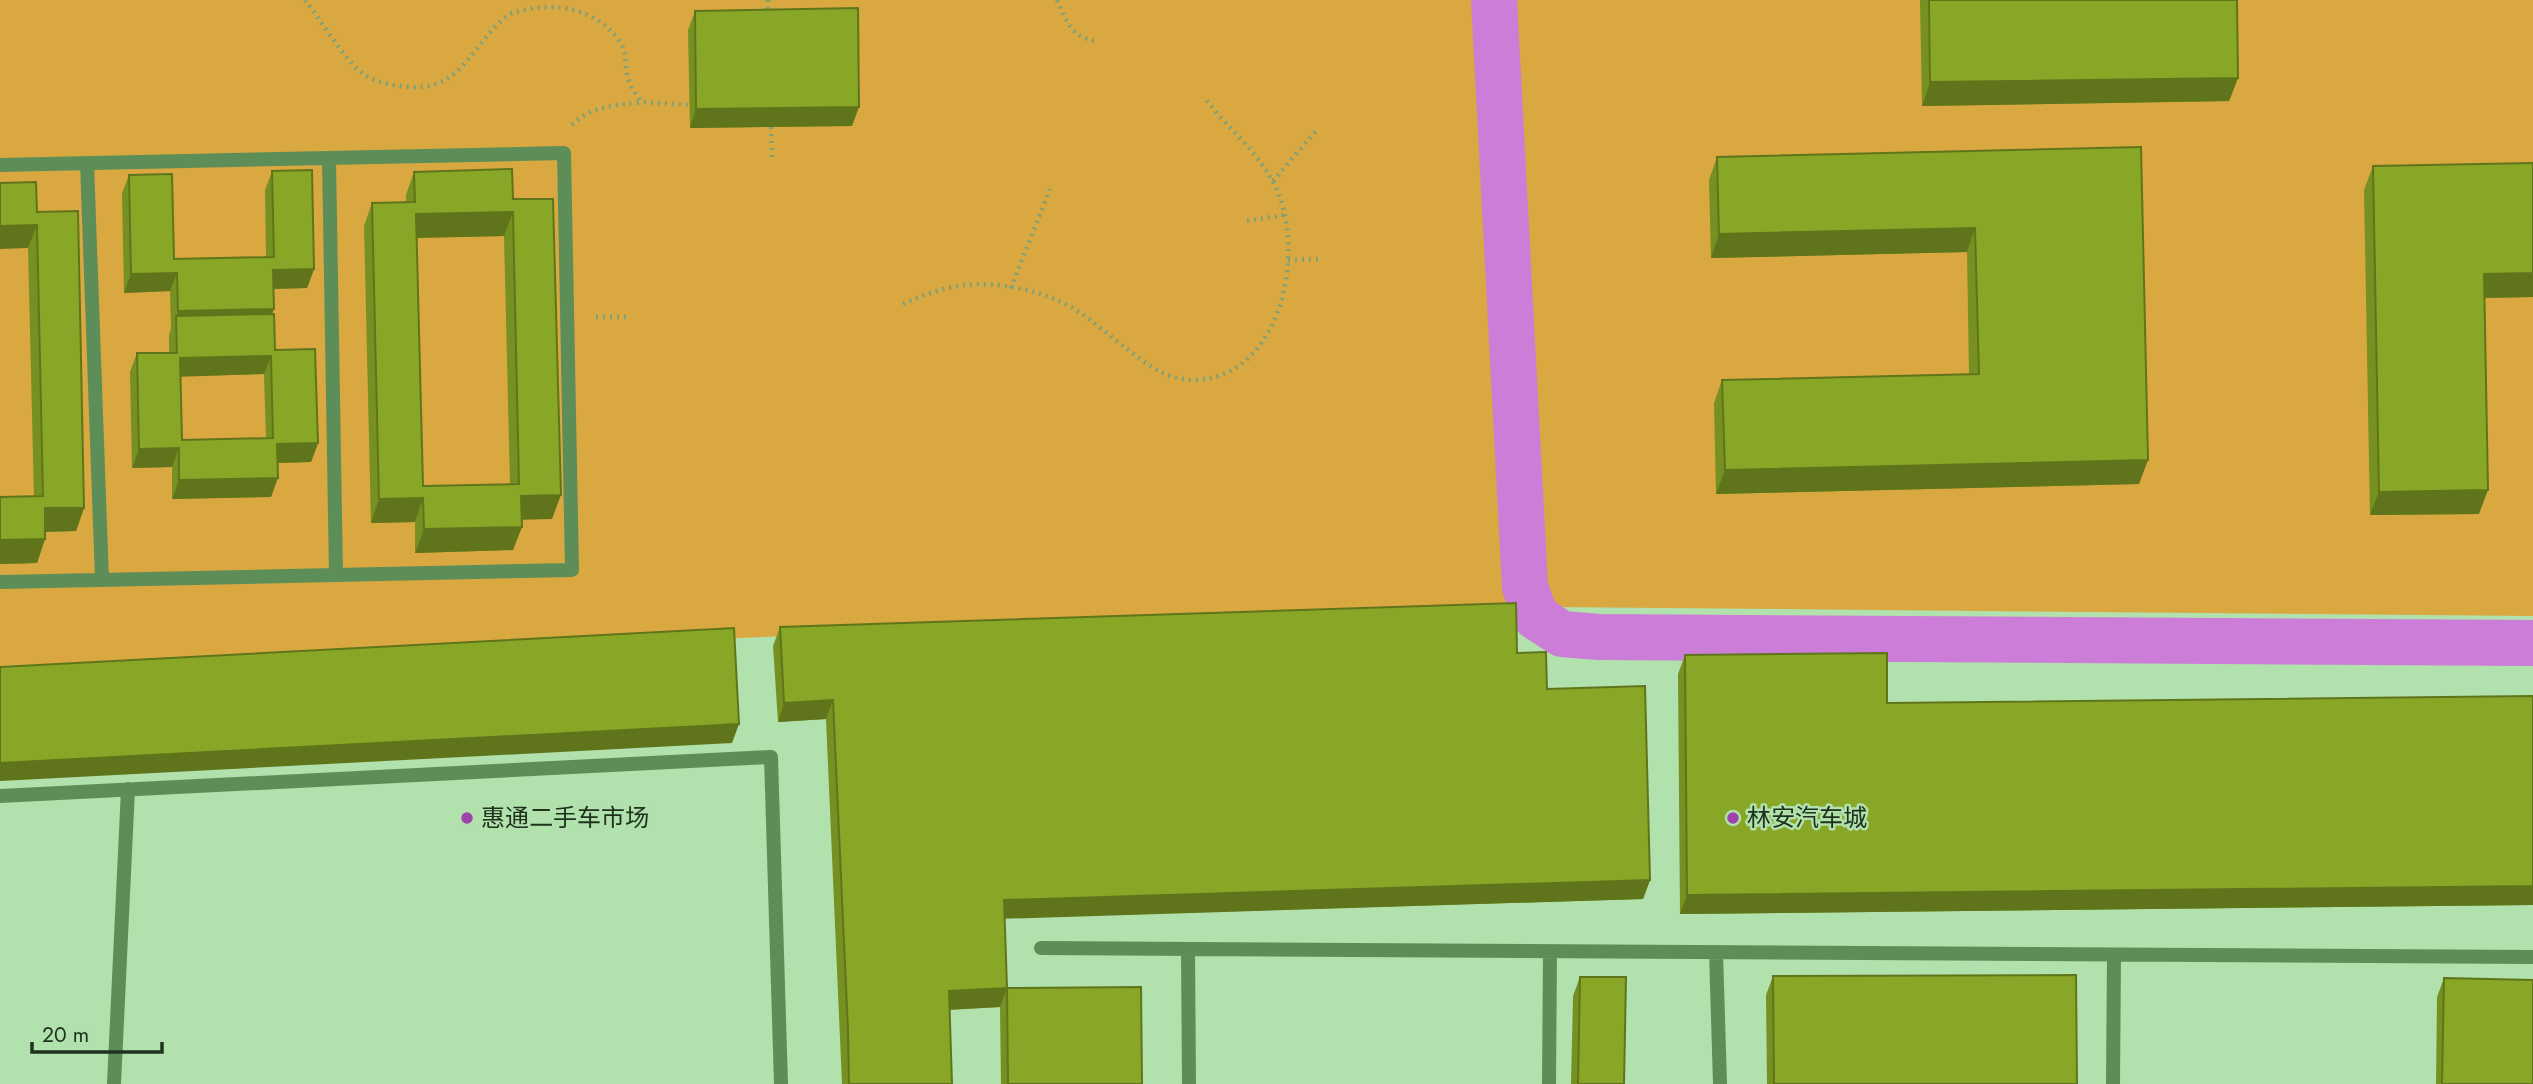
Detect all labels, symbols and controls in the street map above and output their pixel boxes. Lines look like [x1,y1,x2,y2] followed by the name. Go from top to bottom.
[481,800,649,835] place label: 惠通二手车市场
[1747,800,1867,835] place label: 林安汽车城
[459,810,475,826] marker: 惠通二手车市场
[1725,810,1741,826] marker: 林安汽车城
[32,1010,161,1054] scale bar
[42,1020,89,1050] text: 20 m

